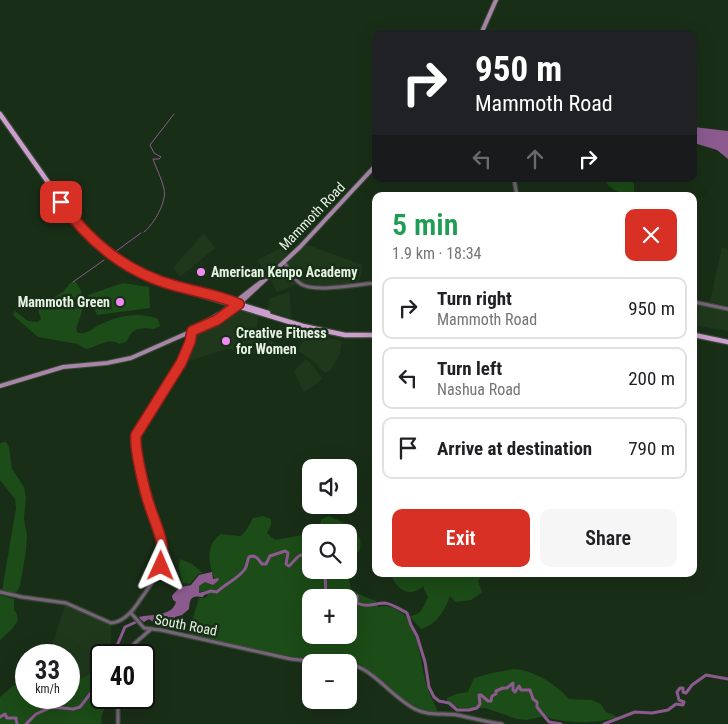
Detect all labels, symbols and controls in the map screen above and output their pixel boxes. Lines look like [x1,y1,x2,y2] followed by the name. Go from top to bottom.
[475,49,562,90] text: 950 m
[392,50,457,115] icon: right
[475,91,613,116] text: Mammoth Road
[468,145,496,173] icon: left
[521,145,549,173] icon: ahead
[574,145,602,173] icon: right
[276,179,348,253] street label: Mammoth Road
[40,181,82,223] pin
[47,188,75,216] icon: arrive
[392,207,458,242] text: 5 min
[625,209,677,261] button: close
[392,244,482,263] text: 1.9 km · 18:34
[211,264,358,280] place label: American Kenpo Academy
[195,266,207,278] marker: American Kenpo Academy
[437,287,512,310] text: Turn right
[18,294,110,310] place label: Mammoth Green
[394,294,422,322] icon: right
[114,296,126,308] marker: Mammoth Green
[628,297,675,320] text: 950 m
[437,310,537,329] text: Mammoth Road
[236,325,327,357] place label: Creative Fitness for Women
[220,335,232,347] marker: Creative Fitness for Women
[437,357,502,380] text: Turn left
[394,364,422,392] icon: left
[628,367,675,390] text: 200 m
[437,380,521,399] text: Nashua Road
[394,434,422,462] icon: arrive
[437,437,592,460] text: Arrive at destination
[628,437,675,460] text: 790 m
[302,459,357,709] map controls
[302,459,357,514] button: sound
[392,509,530,567] button: Exit
[540,509,677,567] button: Share
[302,524,357,579] button: search
[134,539,186,591] position arrow
[302,589,357,644] button: +
[153,611,219,639] street label: South Road
[90,644,155,709] speed limit sign: 40
[302,654,357,709] button: −
[35,656,60,685] text: 33
[35,682,60,696] text: km/h

